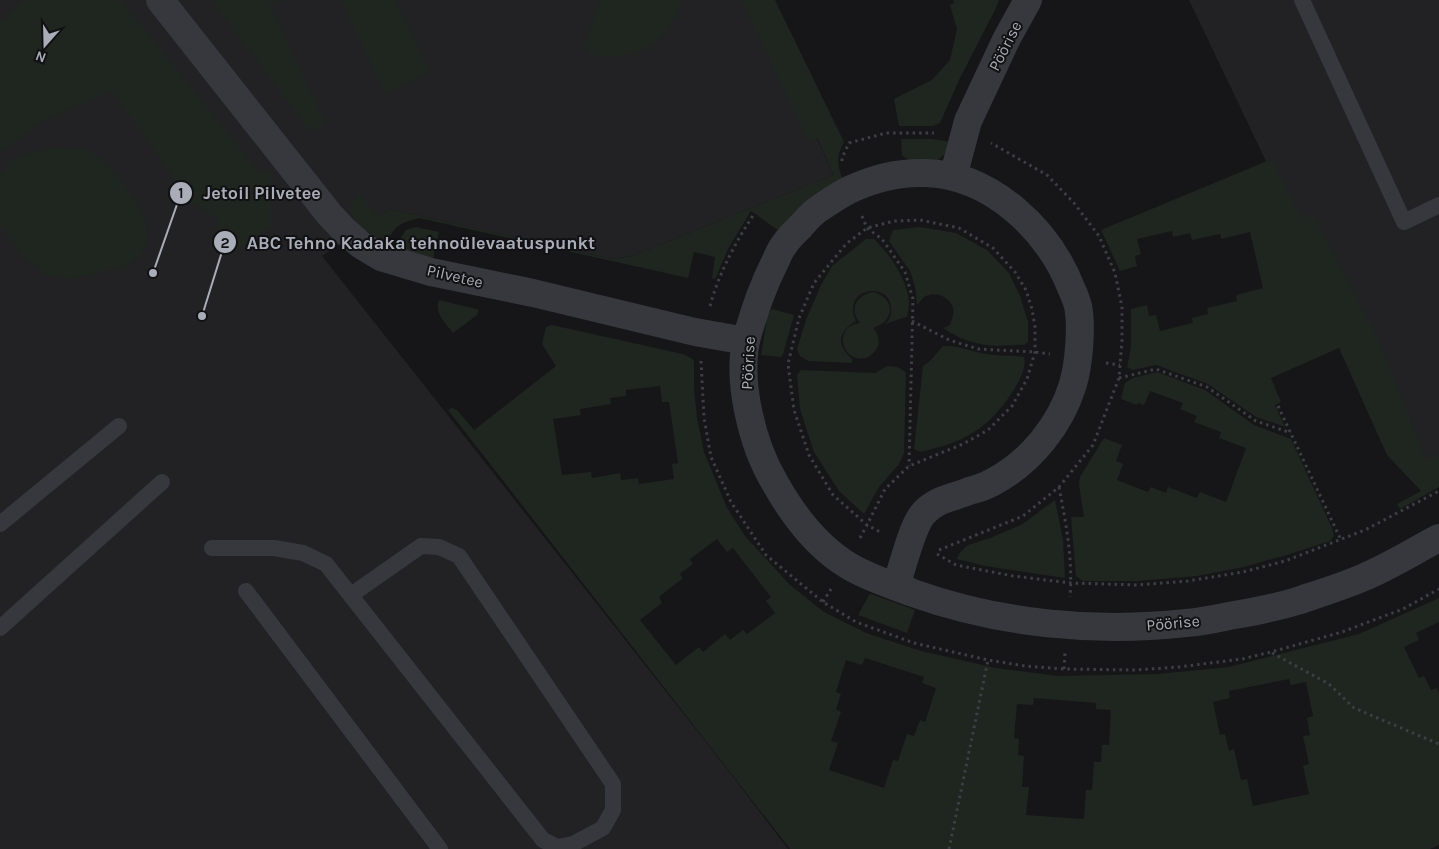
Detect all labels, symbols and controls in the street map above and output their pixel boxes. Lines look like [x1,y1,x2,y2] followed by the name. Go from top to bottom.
[984,18,1026,74] street label: Pöörise
[20,20,70,70] north arrow
[33,47,48,66] text: N
[168,176,331,209] callout: Jetoil Pilvetee
[203,182,321,204] text: Jetoil Pilvetee
[178,184,184,202] text: 1
[212,226,605,259] callout: ABC Tehno Kadaka tehnoülevaatuspunkt
[247,232,595,254] text: ABC Tehno Kadaka tehnoülevaatuspunkt
[220,234,230,252] text: 2
[425,260,485,292] street label: Pilvetee
[737,336,759,390] street label: Pöörise
[1146,611,1200,635] street label: Pöörise

